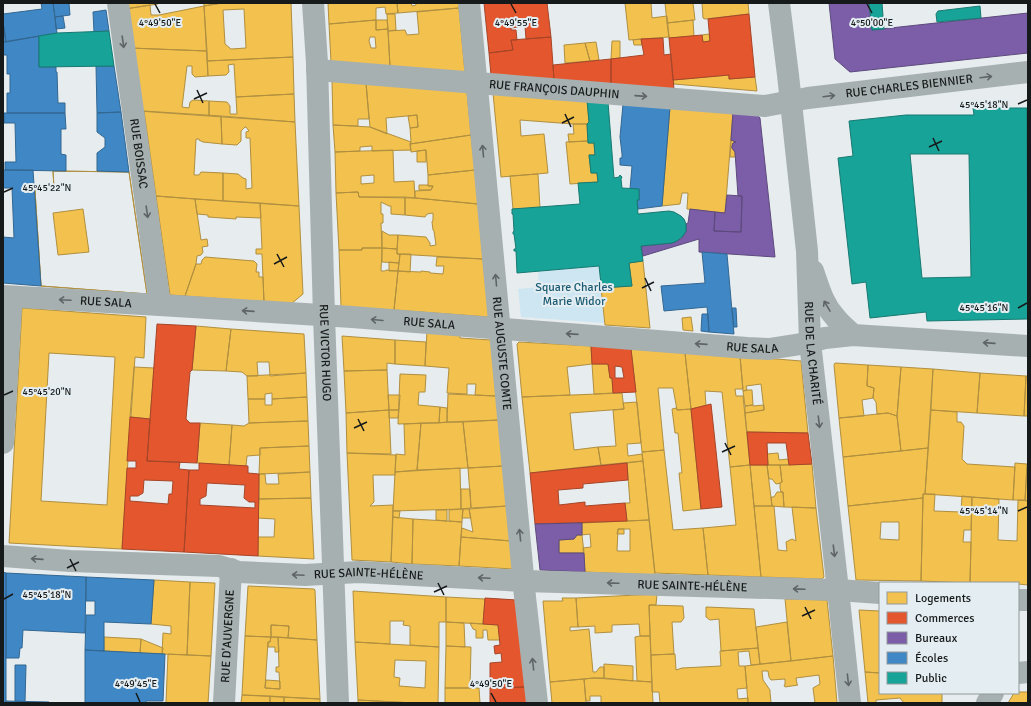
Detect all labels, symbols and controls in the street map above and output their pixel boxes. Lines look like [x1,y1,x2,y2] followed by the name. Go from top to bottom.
[139,17,181,29] text: 4°49'50"E
[495,17,537,29] text: 4°49'55"E
[851,17,893,29] text: 4°50'00"E
[119,35,127,48] one-way arrow
[845,71,974,101] street label: RUE CHARLES BIENNIER
[979,74,992,81] one-way arrow
[488,76,620,102] street label: RUE FRANÇOIS DAUPHIN
[634,92,647,99] one-way arrow
[822,92,835,100] one-way arrow
[960,99,1008,111] text: 45°45'18"N
[127,117,151,190] street label: RUE BOISSAC
[480,145,487,158] one-way arrow
[23,182,71,194] text: 45°45'22"N
[143,205,151,218] one-way arrow
[492,274,499,287] one-way arrow
[535,280,613,309] park label: Square Charles Marie Widor
[79,293,133,311] street label: RUE SALA
[59,296,72,303] one-way arrow
[489,296,515,411] street label: RUE AUGUSTE COMTE
[823,300,831,312] one-way arrow
[801,301,825,406] street label: RUE DE LA CHARITÉ
[960,302,1008,314] text: 45°45'16"N
[316,304,335,402] street label: RUE VICTOR HUGO
[242,308,255,315] one-way arrow
[403,314,456,333] street label: RUE SALA
[371,316,384,323] one-way arrow
[566,331,579,338] one-way arrow
[726,339,780,357] street label: RUE SALA
[983,340,996,347] one-way arrow
[695,341,708,348] one-way arrow
[23,386,71,398] text: 45°45'20"N
[815,415,823,428] one-way arrow
[960,505,1008,517] text: 45°45'14"N
[516,529,524,542] one-way arrow
[830,544,838,557] one-way arrow
[31,555,44,562] one-way arrow
[313,564,424,583] street label: RUE SAINTE-HÉLÈNE
[292,571,305,579] one-way arrow
[478,575,491,582] one-way arrow
[637,577,748,595] street label: RUE SAINTE-HÉLÈNE
[607,580,620,587] one-way arrow
[879,582,1019,694] legend
[793,586,806,593] one-way arrow
[23,589,71,601] text: 45°45'18"N
[218,589,237,683] street label: RUE D'AUVERGNE
[915,591,971,606] text: Logements
[915,611,975,626] text: Commerces
[915,631,958,646] text: Bureaux
[915,651,948,666] text: Écoles
[529,658,536,671] one-way arrow
[915,671,947,686] text: Public
[844,673,852,686] one-way arrow
[115,678,157,690] text: 4°49'45"E
[470,678,512,690] text: 4°49'50"E

